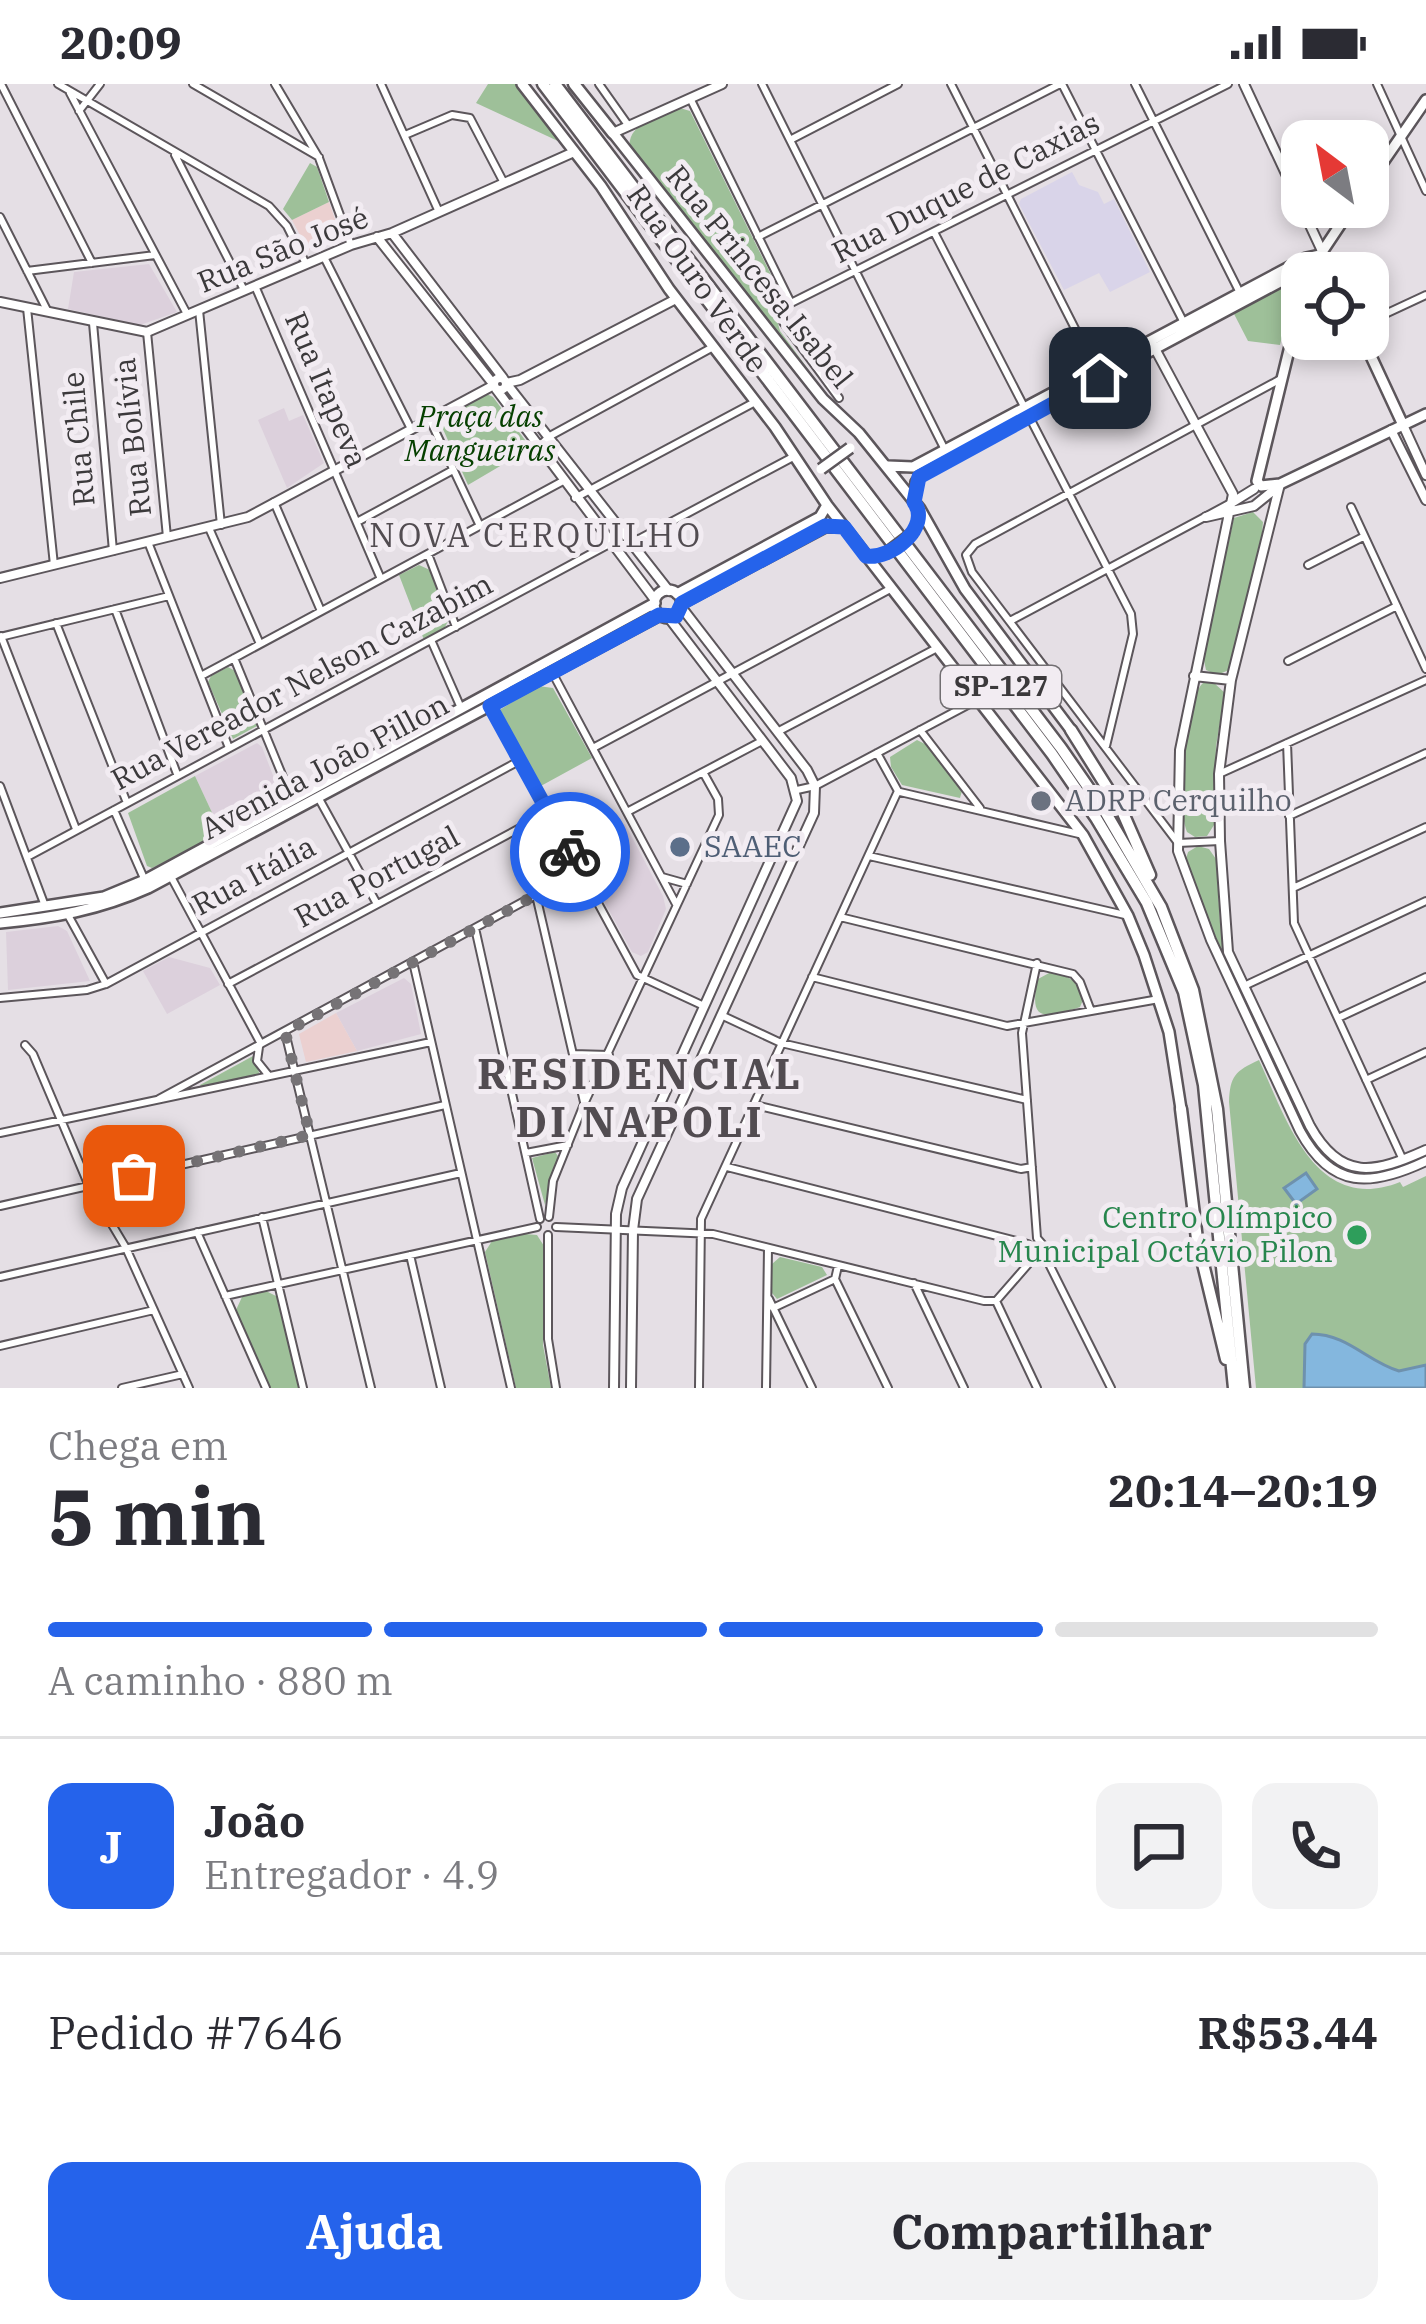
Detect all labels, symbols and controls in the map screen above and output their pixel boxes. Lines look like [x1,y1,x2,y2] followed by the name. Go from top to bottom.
[60,13,182,71] text: 20:09
[825,102,1106,271] street label: Rua Duque de Caxias
[1281,120,1389,228] north arrow
[1281,120,1389,360] map controls
[658,157,862,396] street label: Rua Princesa Isabel
[619,176,778,380] street label: Rua Ouro Verde
[191,197,374,301] street label: Rua São José
[1281,252,1389,360] button: locate
[277,305,378,473] street label: Rua Itapeva
[1049,327,1151,429] pin
[1067,345,1133,411] icon: home
[104,356,159,518] street label: Rua Bolívia
[52,370,103,508] street label: Rua Chile
[404,396,555,469] park label: Praça das Mangueiras
[369,513,703,556] district label: NOVA CERQUILHO
[104,563,499,798] street label: Rua Vereador Nelson Cazabim
[941,666,1061,708] road number: SP-127
[194,684,455,847] street label: Avenida João Pillon
[1065,780,1292,819] place label: ADRP Cerquilho
[1028,788,1054,814] marker: ADRP Cerquilho
[510,792,630,912] courier
[287,816,466,935] street label: Rua Portugal
[537,819,603,885] icon: bike
[185,826,322,923] street label: Rua Itália
[704,826,802,865] place label: SAAEC
[667,834,693,860] marker: SAAEC
[477,1046,803,1149] district label: RESIDENCIAL DI NAPOLI
[83,1125,185,1227] pin
[101,1143,167,1209] icon: bag
[998,1197,1333,1270] place label: Centro Olímpico Municipal Octávio Pilon
[1344,1222,1370,1248] marker: Centro Olímpico Municipal Octávio Pilon
[48,1420,228,1471] text: Chega em
[1108,1461,1378,1519] text: 20:14–20:19
[48,1465,266,1566] text: 5 min
[48,1655,393,1706] text: A caminho · 880 m
[1096,1783,1222,1909] button: chat
[1252,1783,1378,1909] button: phone
[204,1791,305,1849] text: João
[99,1817,123,1875] text: J
[204,1849,499,1900] text: Entregador · 4.9
[48,2003,344,2061] text: Pedido #7646
[1197,2003,1378,2061] text: R$53.44
[48,2162,701,2300] button: Ajuda
[725,2162,1378,2300] button: Compartilhar

